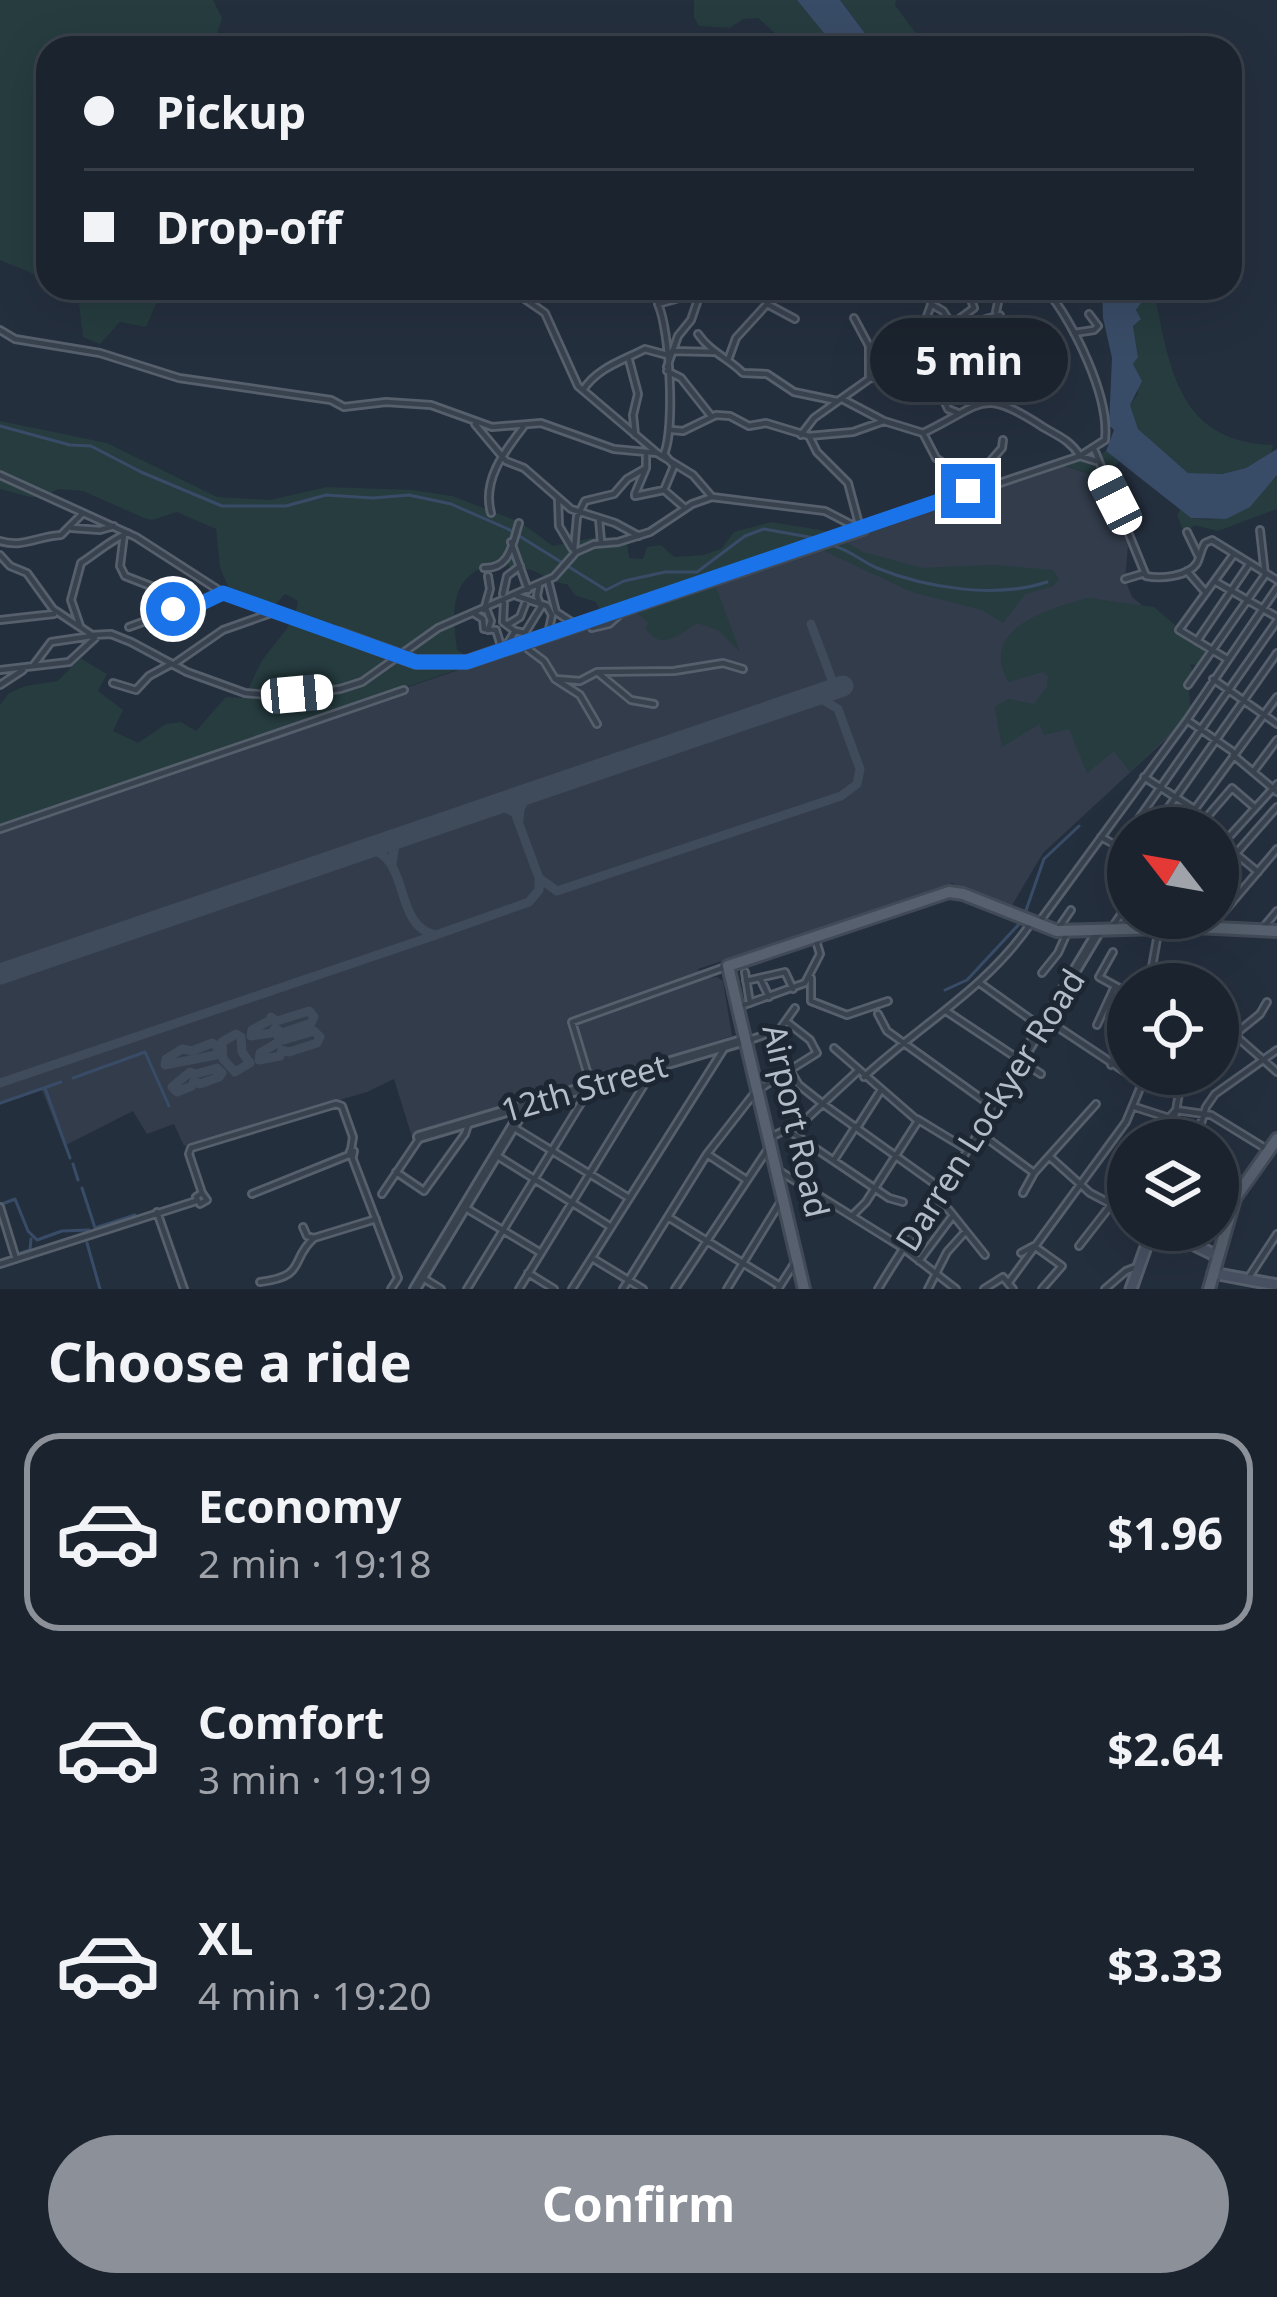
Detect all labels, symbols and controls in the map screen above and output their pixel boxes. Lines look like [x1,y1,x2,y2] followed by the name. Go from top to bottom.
[156,81,306,142] text: Pickup
[156,196,342,257] text: Drop-off
[869,317,1067,401] callout: 5 min
[915,333,1023,386] text: 5 min
[1083,460,1147,540] car
[941,464,995,518] route end
[146,582,200,636] route start
[260,673,334,715] car
[1107,807,1239,939] north arrow
[1107,807,1239,1251] map controls
[885,960,1095,1259] street label: Darren Lockyer Road
[1107,963,1239,1095] button: locate
[752,1020,841,1222] street label: Airport Road
[496,1042,672,1133] street label: 12th Street
[1107,1119,1239,1251] button: layers
[48,1324,412,1398] text: Choose a ride
[198,1475,402,1536] text: Economy
[54,1478,162,1586] icon: car
[1107,1502,1223,1563] text: $1.96
[198,1536,432,1589] text: 2 min · 19:18
[198,1691,384,1752] text: Comfort
[54,1694,162,1802] icon: car
[1107,1718,1223,1779] text: $2.64
[198,1752,432,1805] text: 3 min · 19:19
[198,1907,253,1968] text: XL
[54,1910,162,2018] icon: car
[1107,1934,1223,1995] text: $3.33
[198,1968,432,2021] text: 4 min · 19:20
[48,2135,1229,2273] button: Confirm

